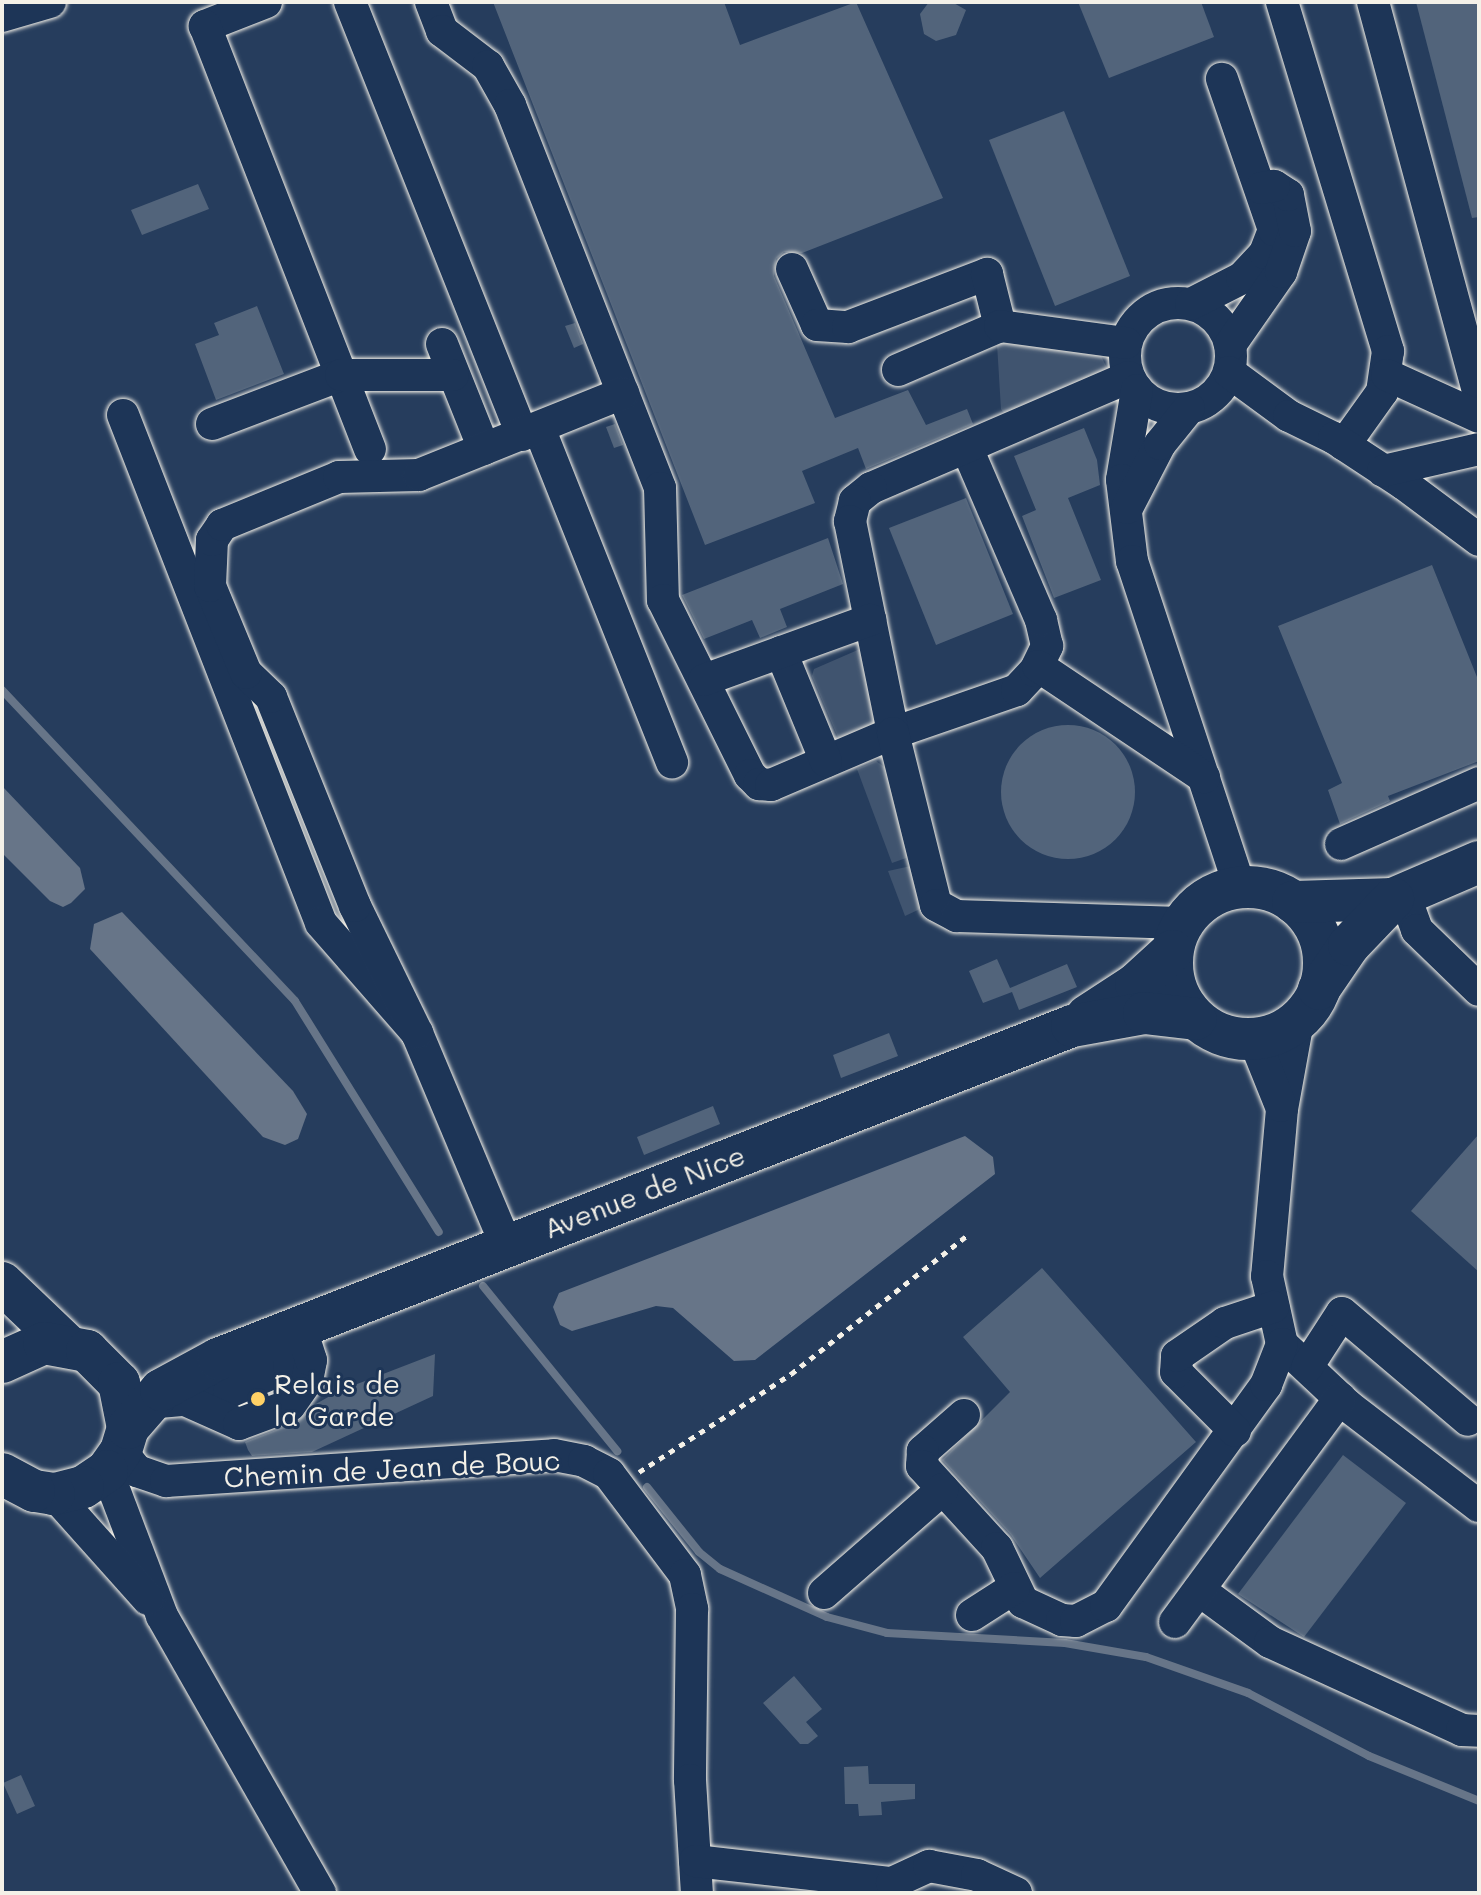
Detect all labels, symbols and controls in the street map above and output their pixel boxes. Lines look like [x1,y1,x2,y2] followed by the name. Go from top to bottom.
[539,1137,749,1245] street label: Avenue de Nice
[274,1366,400,1432] place label: Relais de la Garde
[249,1390,267,1408] marker: Relais de la Garde
[223,1442,561,1494] street label: Chemin de Jean de Bouc

